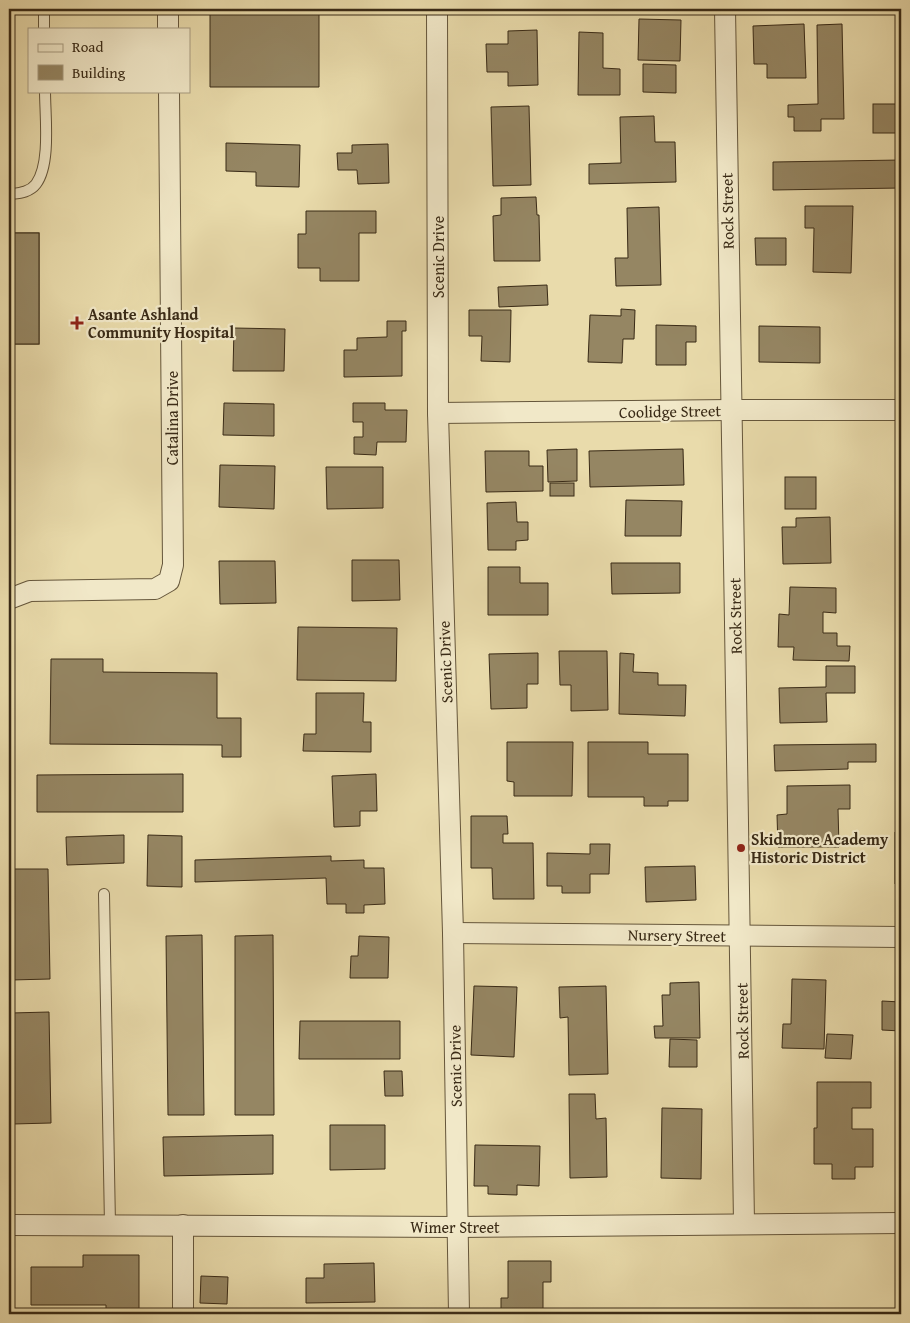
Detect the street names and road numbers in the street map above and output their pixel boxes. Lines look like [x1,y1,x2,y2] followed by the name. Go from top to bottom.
[714,172,740,249] street label: Rock Street
[426,216,450,298] street label: Scenic Drive
[160,371,184,465] street label: Catalina Drive
[619,398,722,424] street label: Coolidge Street
[722,577,748,654] street label: Rock Street
[432,620,458,704] street label: Scenic Drive
[628,922,727,948] street label: Nursery Street
[729,982,755,1059] street label: Rock Street
[442,1025,468,1107] street label: Scenic Drive
[410,1215,500,1239] street label: Wimer Street

